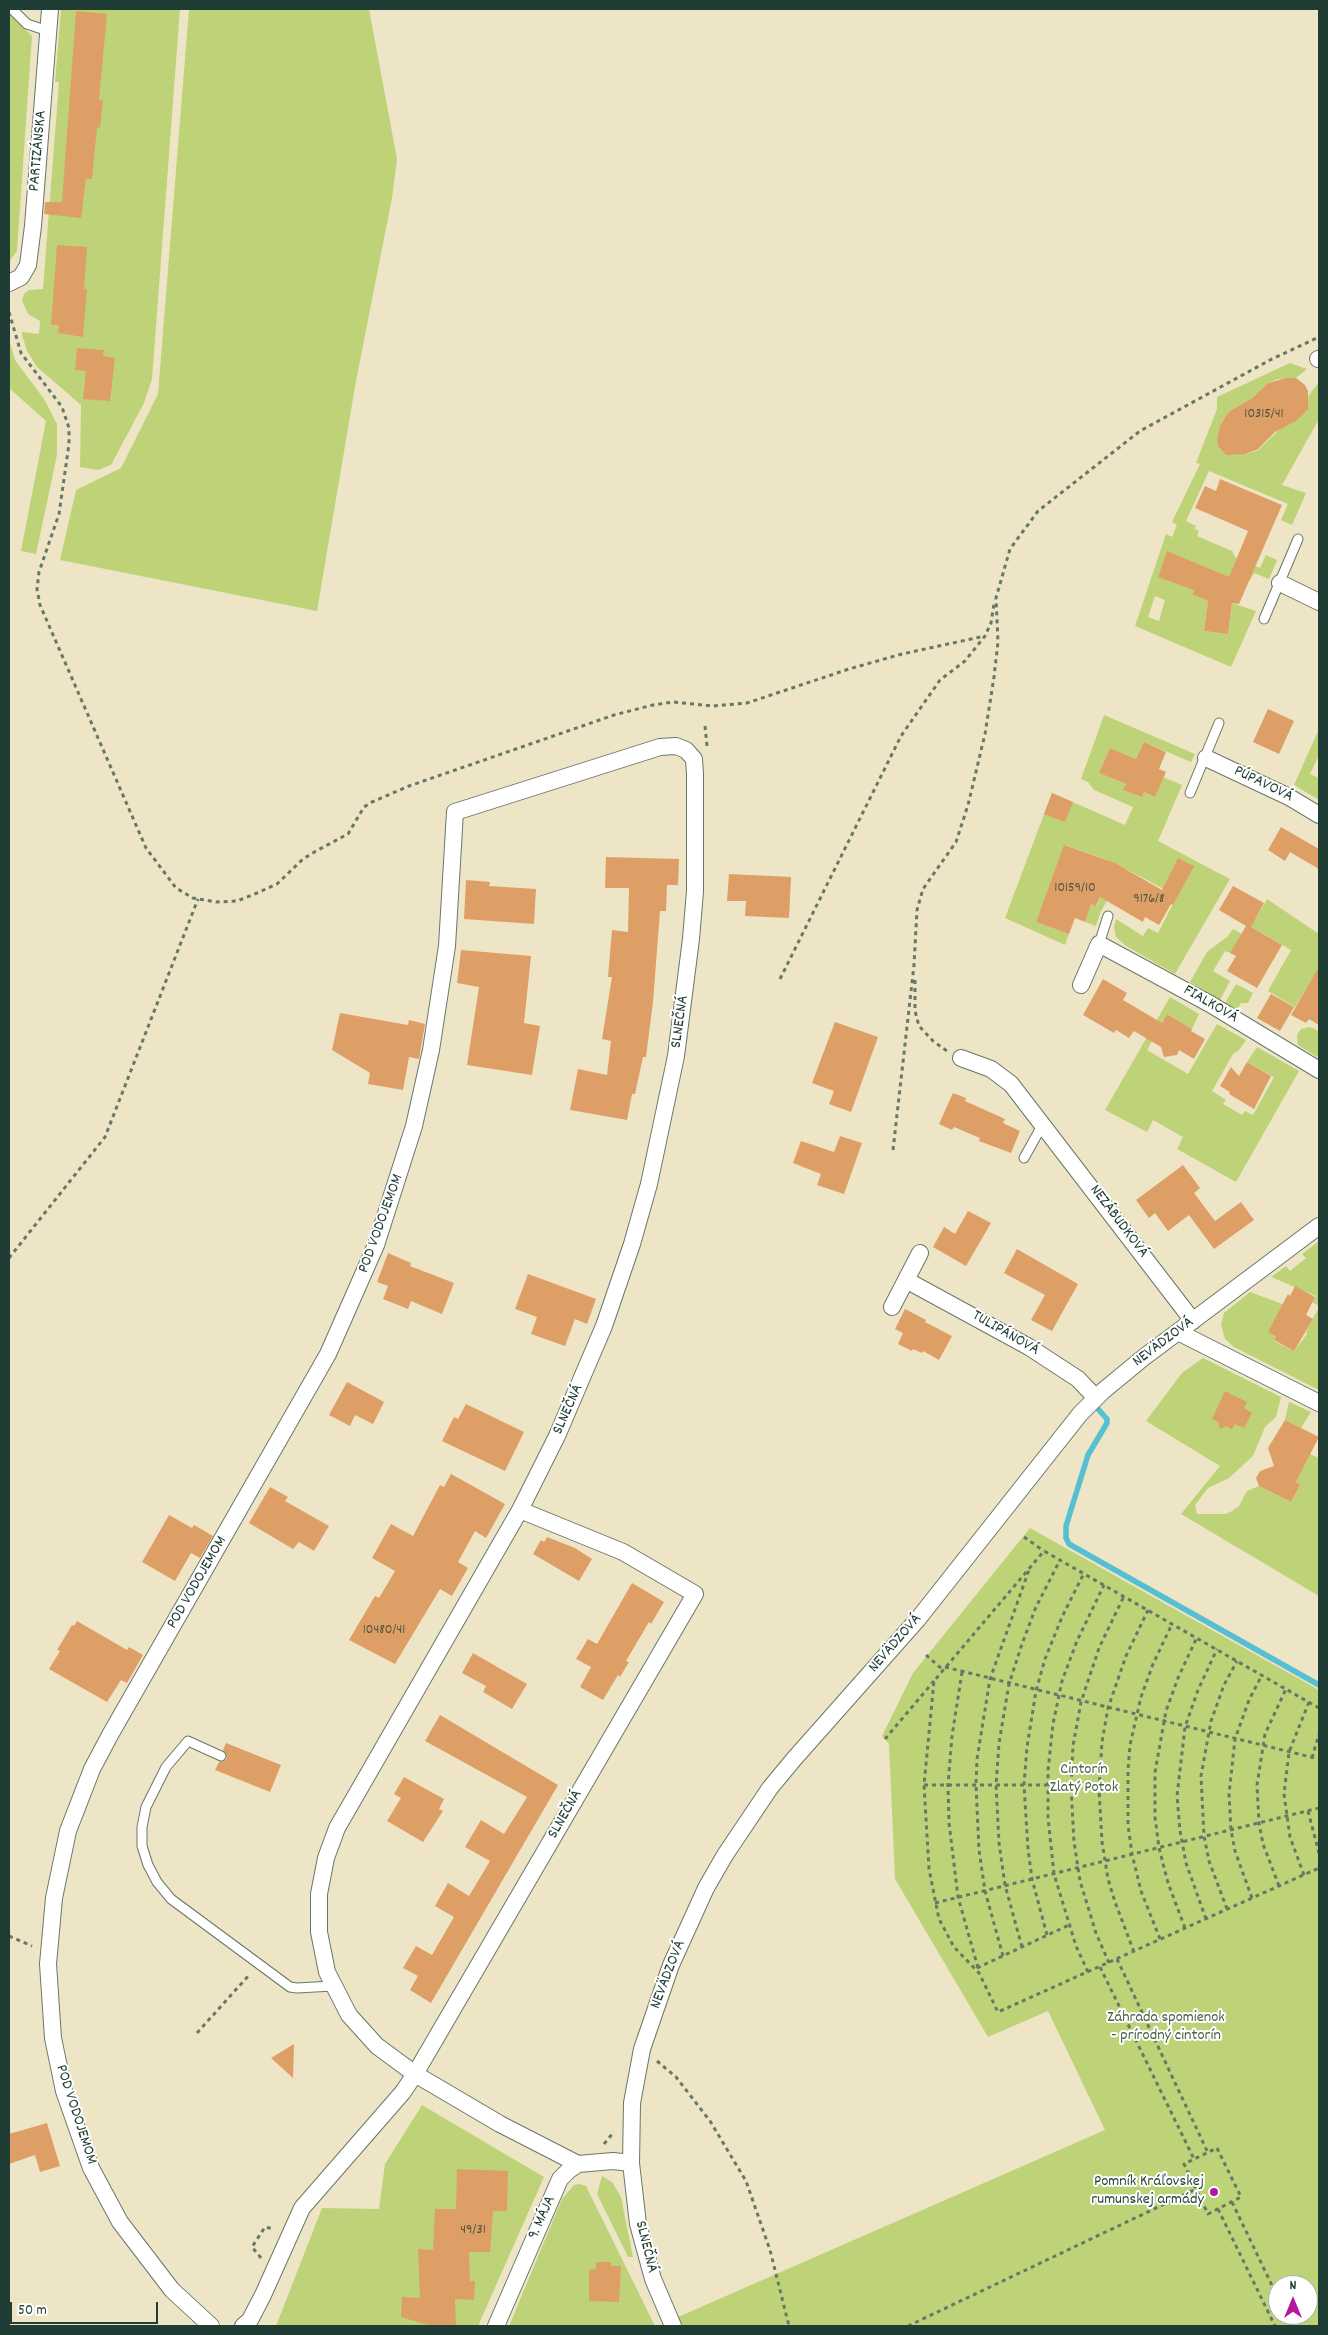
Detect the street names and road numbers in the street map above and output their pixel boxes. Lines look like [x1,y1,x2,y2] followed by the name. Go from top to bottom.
[26,110,52,192] street label: PARTIZÁNSKA
[1230,762,1296,808] street label: PÚPAVOVÁ
[1179,982,1241,1028] street label: FIALKOVÁ
[668,994,694,1050] street label: SLNEČNÁ
[355,1172,409,1276] street label: POD VODOJEMOM
[1084,1182,1152,1262] street label: NEZÁBUDKOVÁ
[968,1307,1042,1361] street label: TULIPÁNOVÁ
[1130,1314,1198,1372] street label: NEVÄDZOVÁ
[549,1382,589,1438] street label: SLNEČNÁ
[164,1533,232,1633] street label: POD VODOJEMOM
[865,1611,927,1677] street label: NEVÄDZOVÁ
[544,1787,588,1843] street label: SLNEČNÁ
[647,1938,691,2012] street label: NEVÄDZOVÁ
[50,2063,100,2167] street label: POD VODOJEMOM
[525,2193,561,2243] street label: 9. MÁJA
[629,2219,661,2275] street label: SLNEČNÁ

